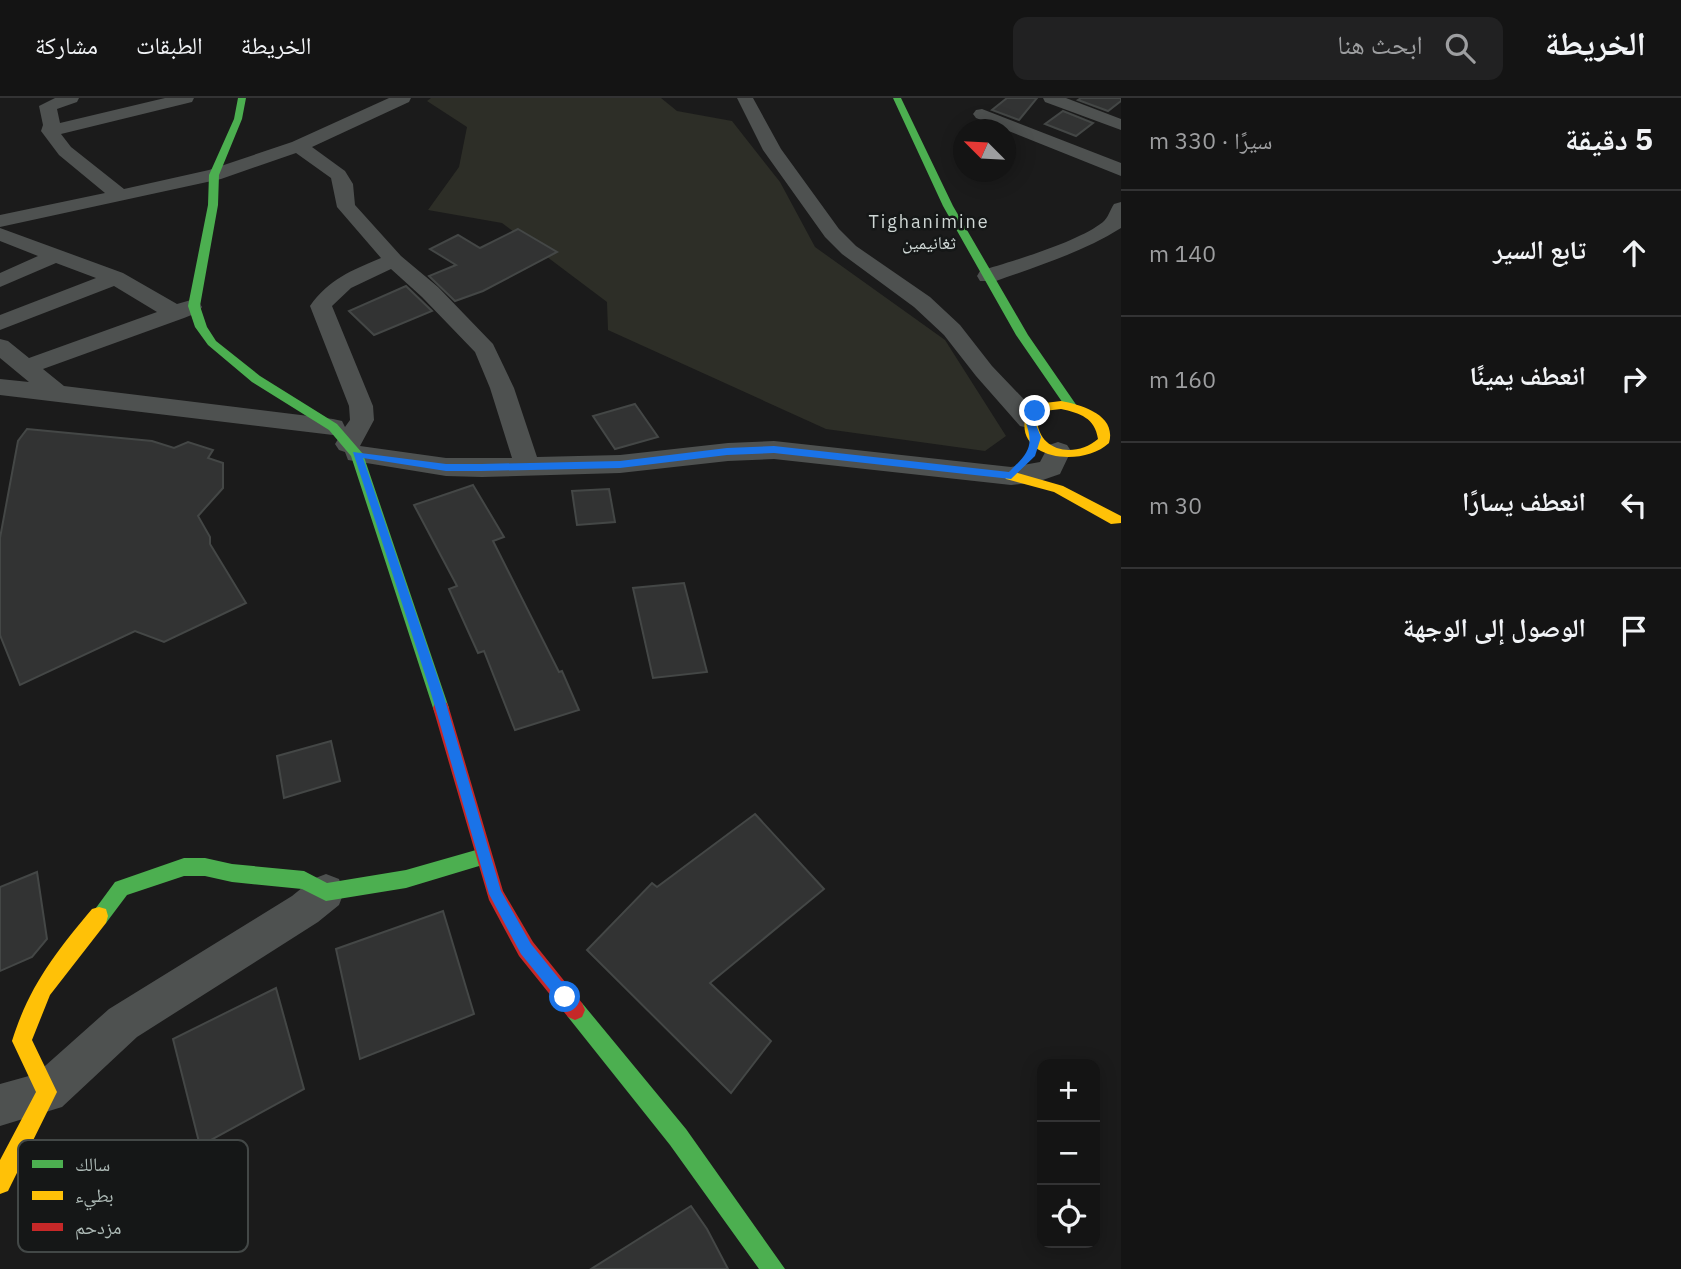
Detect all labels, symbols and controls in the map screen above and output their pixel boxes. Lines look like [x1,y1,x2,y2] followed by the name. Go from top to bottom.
[1013,17,1503,80] search box
[1545,21,1646,64] text: الخريطة
[1337,27,1423,61] text: ابحث هنا
[35,29,98,61] text: مشاركة
[136,29,203,61] text: الطبقات
[241,29,311,61] text: الخريطة
[1441,29,1479,67] icon: search
[953,119,1016,182] north arrow
[1565,119,1653,158] text: 5 دقيقة
[1149,125,1272,155] text: سيرًا · 330 m
[868,210,990,254] district label: Tighanimine ثغانيمين
[1493,232,1586,266] text: تابع السير
[1615,234,1653,272] icon: ahead
[1149,238,1216,268] text: 140 m
[1470,358,1586,392] text: انعطف يمينًا
[1615,360,1653,398] icon: right
[1149,364,1216,394] text: 160 m
[1019,395,1050,426] route end
[1462,484,1586,518] text: انعطف يسارًا
[1615,486,1653,524] icon: left
[1149,490,1202,520] text: 30 m
[1403,610,1586,644] text: الوصول إلى الوجهة
[1615,612,1653,650] icon: arrive
[549,981,580,1012] route start
[1037,1059,1100,1248] map controls
[1037,1059,1100,1122] button: +
[1037,1122,1100,1185] button: −
[18,1140,248,1252] legend
[75,1152,110,1176] text: سالك
[75,1183,114,1211] text: بطيء
[1037,1185,1100,1248] button: locate
[75,1215,121,1240] text: مزدحم

